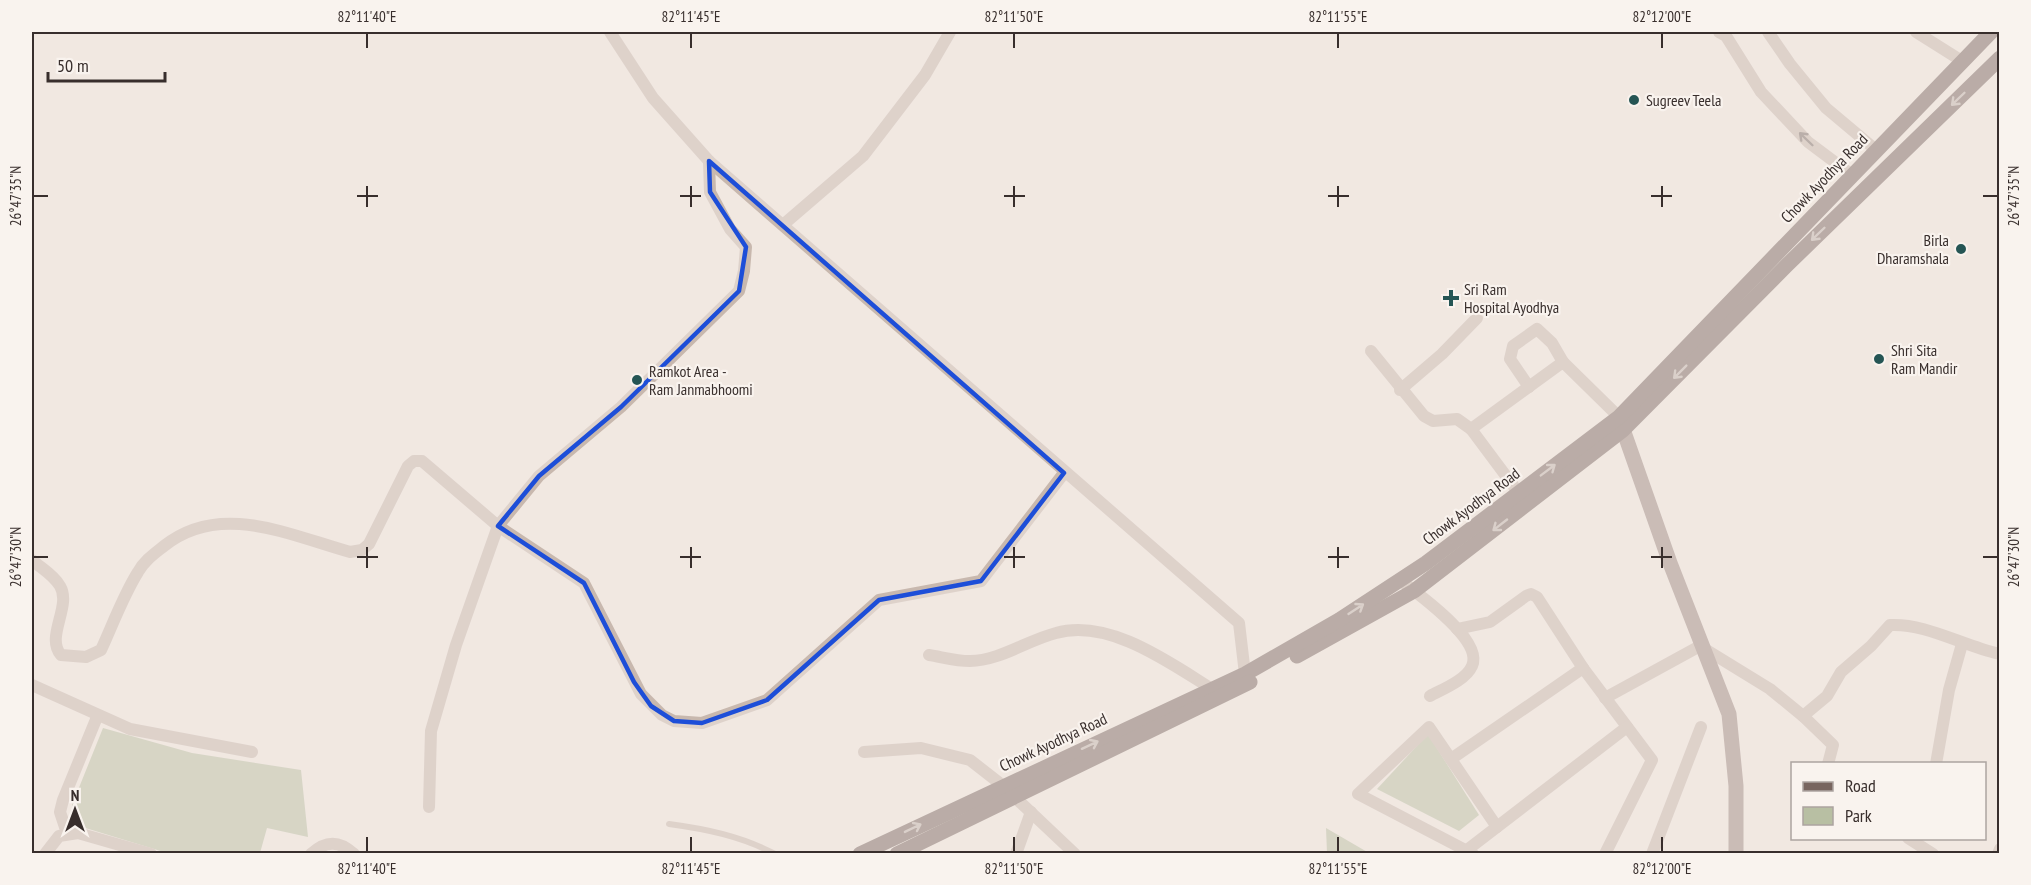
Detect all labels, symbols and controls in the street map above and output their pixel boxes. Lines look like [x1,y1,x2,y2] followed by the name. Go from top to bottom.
[337,7,397,26] text: 82°11'40"E
[661,7,721,26] text: 82°11'45"E
[984,7,1044,26] text: 82°11'50"E
[1308,7,1368,26] text: 82°11'55"E
[1632,7,1692,26] text: 82°12'00"E
[48,45,165,83] scale bar
[57,54,89,77] text: 50 m
[1646,90,1721,110] place label: Sugreev Teela
[1950,91,1965,106] one-way arrow
[1627,93,1641,107] marker: Sugreev Teela
[1776,129,1872,227] street label: Chowk Ayodhya Road
[1799,132,1814,146] one-way arrow
[6,166,25,226] text: 26°47'35"N
[2004,166,2023,226] text: 26°47'35"N
[1810,227,1825,242] one-way arrow
[1877,230,1949,268] place label: Birla Dharamshala
[1954,242,1968,256] marker: Birla Dharamshala
[1464,279,1559,317] place label: Sri Ram Hospital Ayodhya
[1442,289,1460,307] marker: Sri Ram Hospital Ayodhya
[1891,340,1958,378] place label: Shri Sita Ram Mandir
[1872,352,1886,366] marker: Shri Sita Ram Mandir
[649,361,753,399] place label: Ramkot Area - Ram Janmabhoomi
[1673,365,1687,380] one-way arrow
[630,373,644,387] marker: Ramkot Area - Ram Janmabhoomi
[1418,463,1524,549] street label: Chowk Ayodhya Road
[1540,463,1556,476] one-way arrow
[1492,519,1508,532] one-way arrow
[6,527,25,587] text: 26°47'30"N
[2004,527,2023,587] text: 26°47'30"N
[1347,602,1364,614] one-way arrow
[996,708,1110,776] street label: Chowk Ayodhya Road
[1080,739,1098,750] one-way arrow
[1791,762,1986,840] legend
[1845,774,1876,797] text: Road
[45,780,105,840] north arrow
[71,785,79,805] text: N
[1845,804,1872,827] text: Park
[904,822,922,834] one-way arrow
[337,859,397,878] text: 82°11'40"E
[661,859,721,878] text: 82°11'45"E
[984,859,1044,878] text: 82°11'50"E
[1308,859,1368,878] text: 82°11'55"E
[1632,859,1692,878] text: 82°12'00"E

